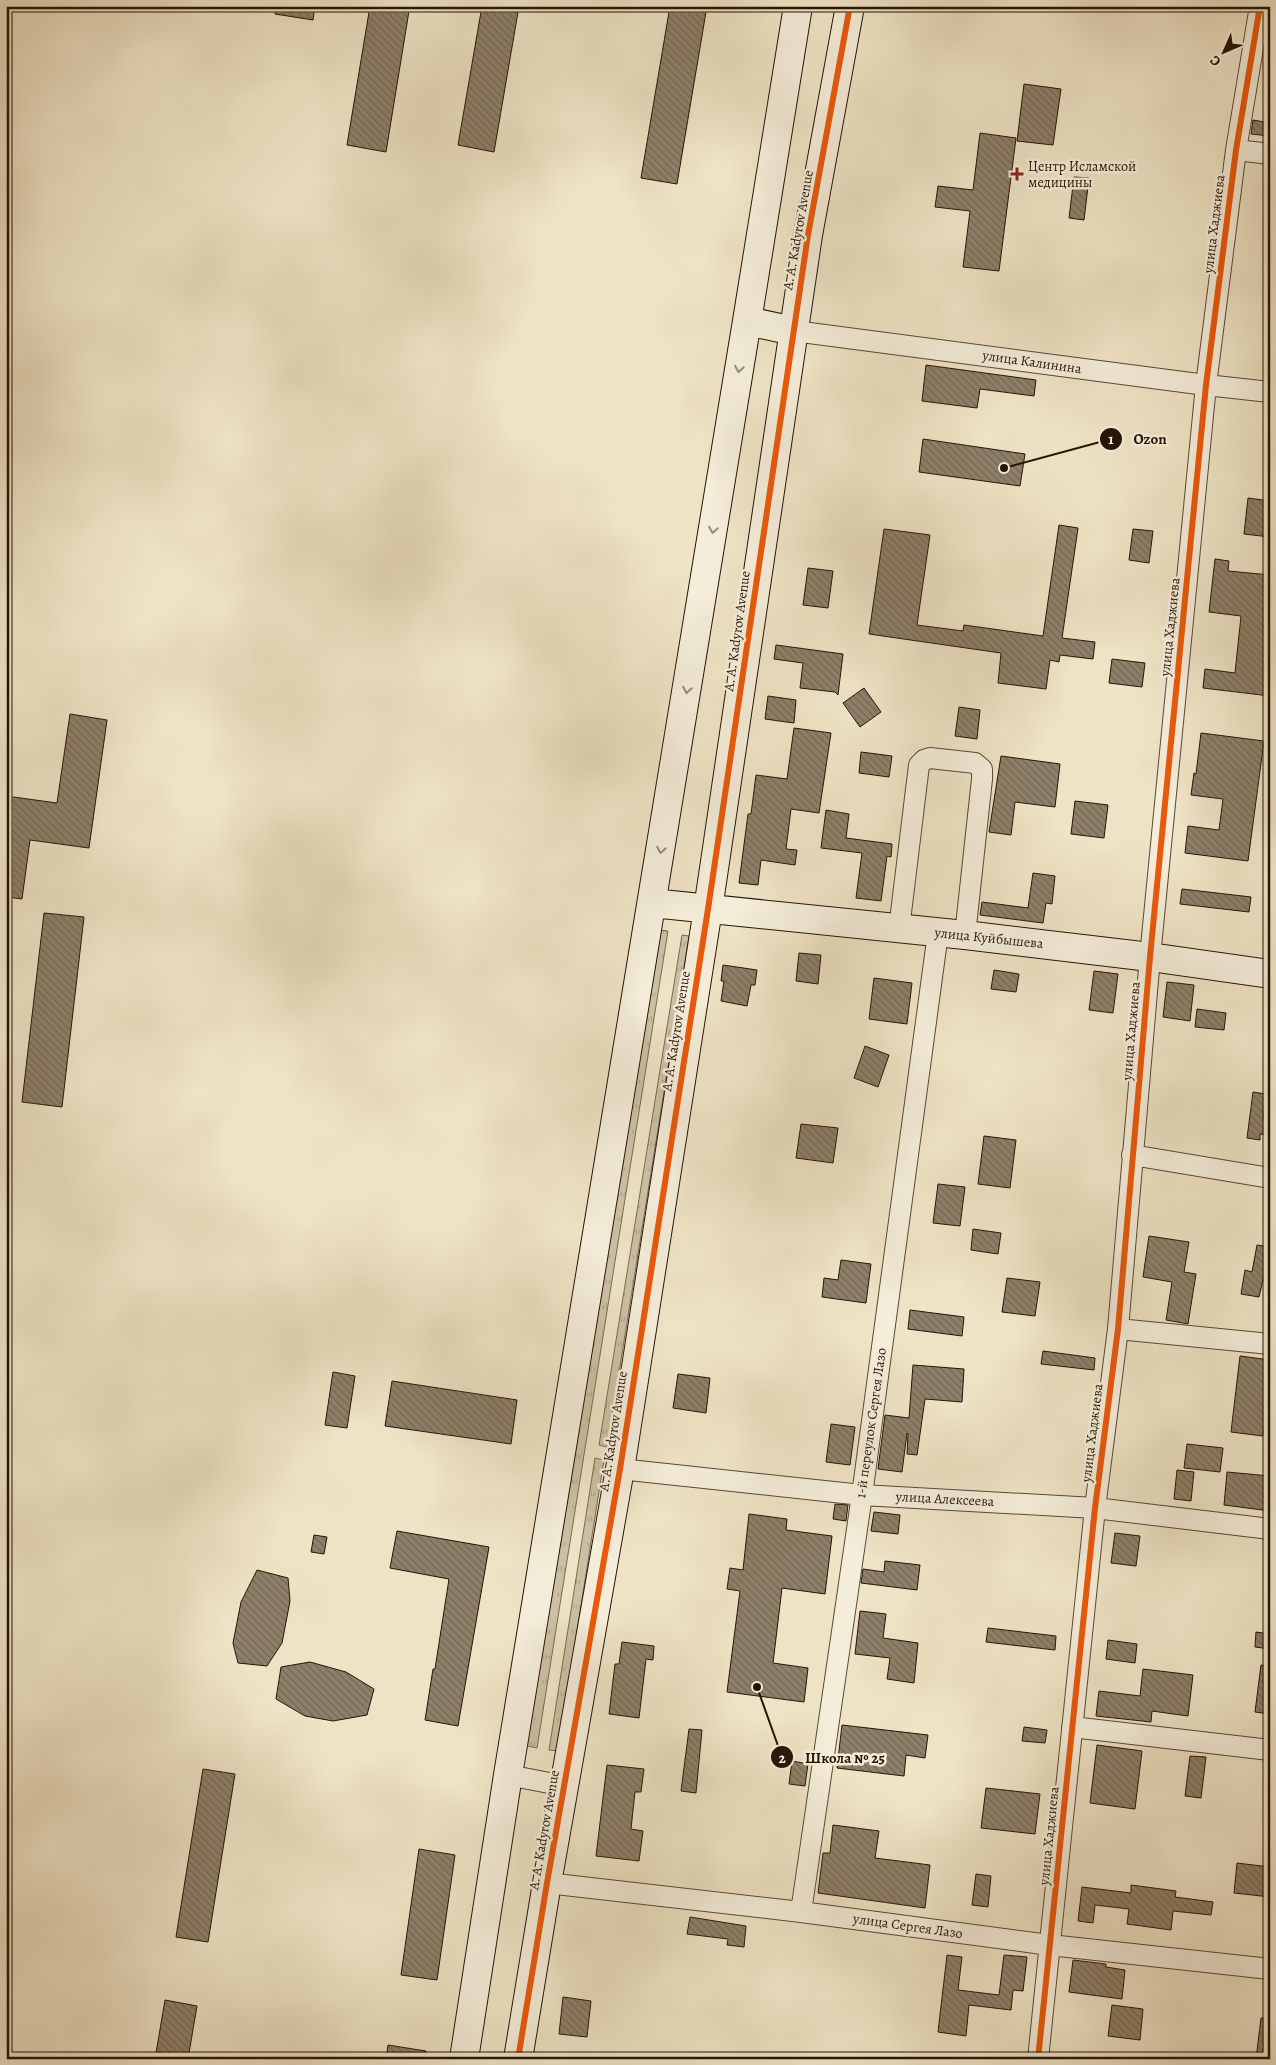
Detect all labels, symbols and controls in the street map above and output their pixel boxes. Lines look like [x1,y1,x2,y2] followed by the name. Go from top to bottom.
[1198,28,1248,78] north arrow
[1205,51,1225,71] text: С
[1028,157,1136,192] place label: Центр Исламской медицины
[1010,167,1024,181] marker: Центр Исламской медицины
[778,169,818,292] street label: A. A. Kadyrov Avenue
[1198,173,1230,275] street label: улица Хаджиева
[980,346,1083,378] street label: улица Калинина
[735,365,745,373] one-way arrow
[1099,424,1177,454] callout: Ozon
[1108,429,1114,449] text: 1
[1133,429,1167,449] text: Ozon
[709,525,719,534] one-way arrow
[719,570,755,693] street label: A. A. Kadyrov Avenue
[1155,576,1185,678] street label: улица Хаджиева
[683,686,693,694] one-way arrow
[656,847,667,855] one-way arrow
[933,923,1045,953] street label: улица Куйбышева
[657,970,695,1093] street label: A. A. Kadyrov Avenue
[1117,980,1145,1082] street label: улица Хаджиева
[851,1347,891,1499] street label: 1-й переулок Сергея Лазо
[594,1370,632,1493] street label: A. A. Kadyrov Avenue
[1076,1382,1108,1484] street label: улица Хаджиева
[894,1487,995,1511] street label: улица Алексеева
[770,1742,895,1772] callout: Школа № 25
[778,1748,786,1768] text: 2
[805,1748,885,1768] text: Школа № 25
[524,1769,564,1892] street label: A. A. Kadyrov Avenue
[1034,1785,1064,1887] street label: улица Хаджиева
[851,1909,964,1943] street label: улица Сергея Лазо

